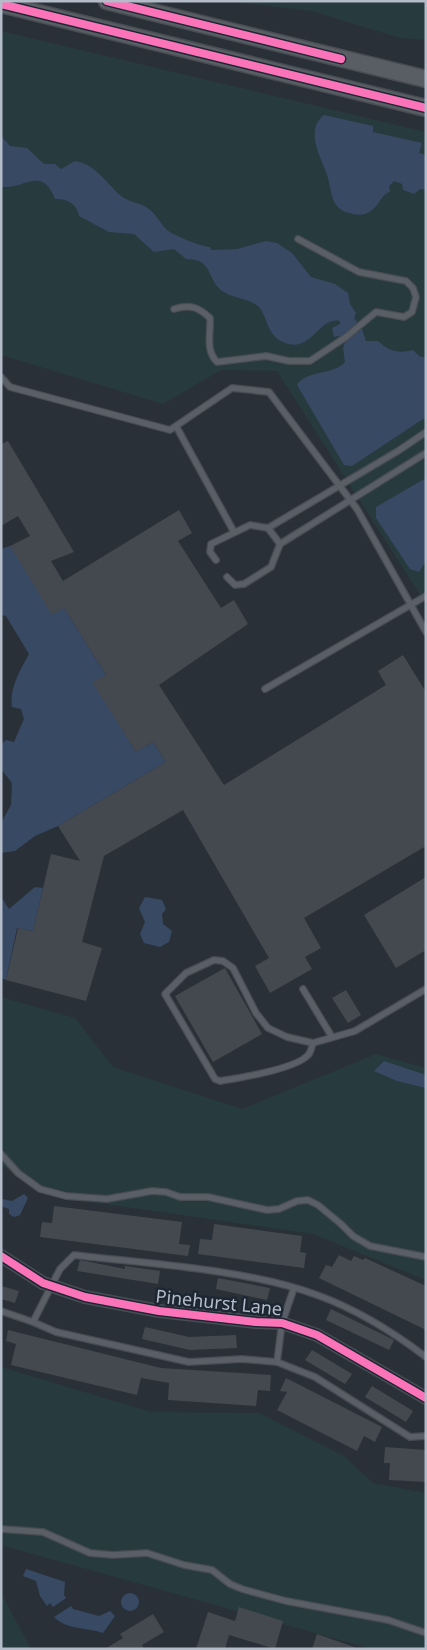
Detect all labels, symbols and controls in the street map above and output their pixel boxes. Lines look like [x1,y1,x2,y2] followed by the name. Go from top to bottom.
[155,1283,283,1321] street label: Pinehurst Lane

